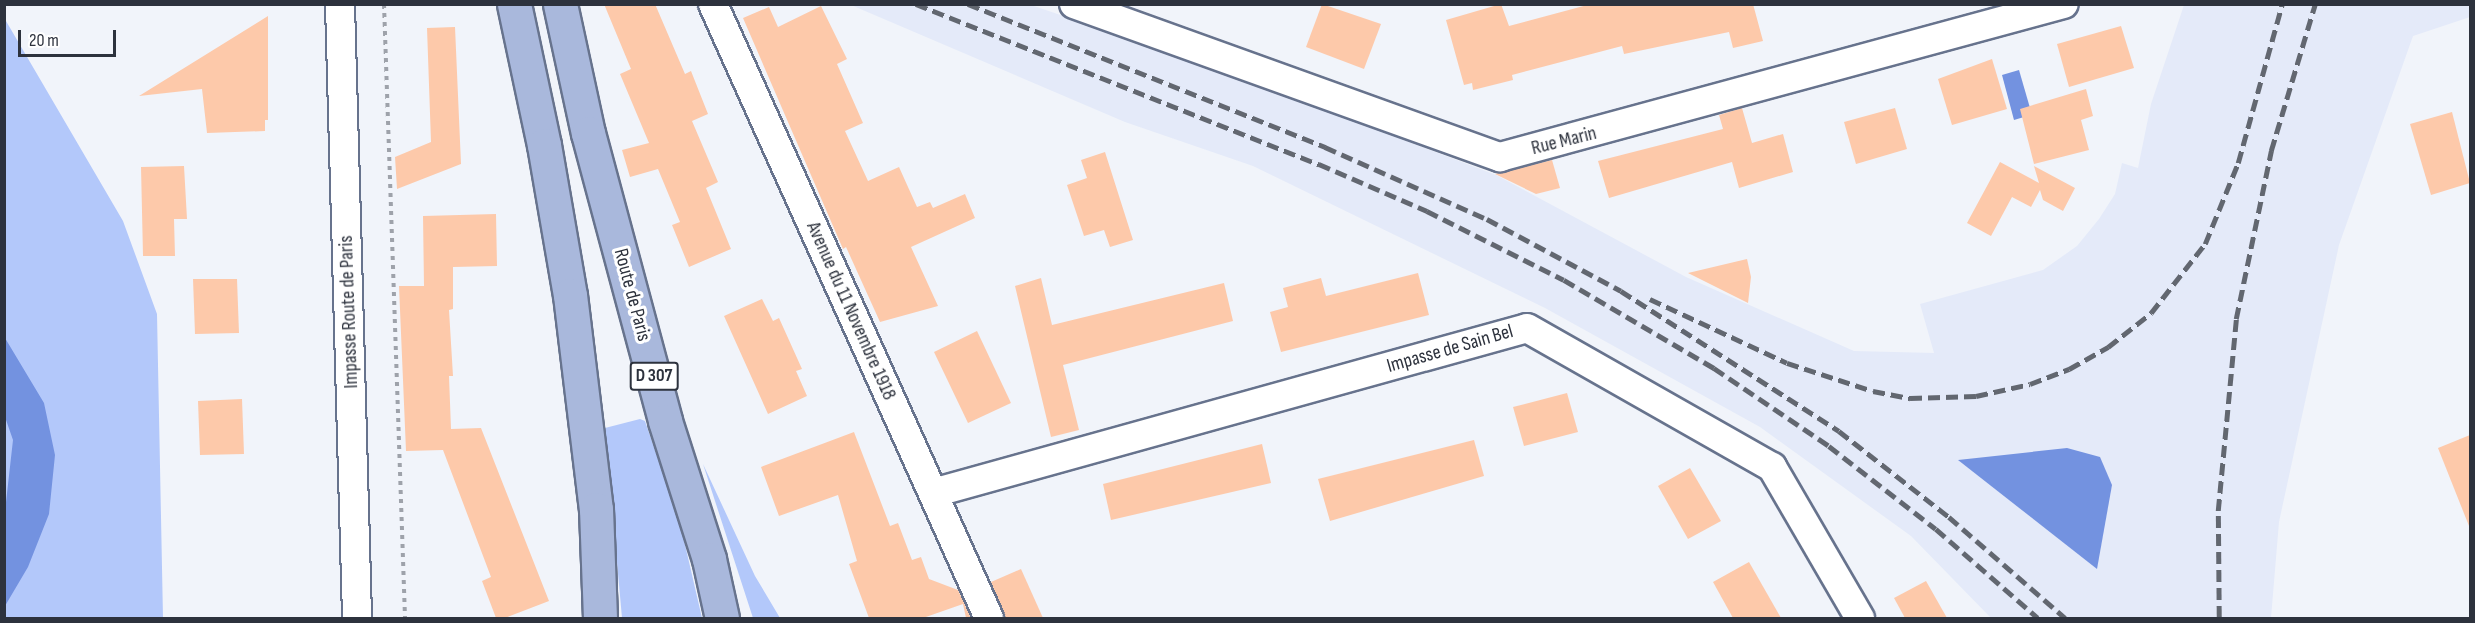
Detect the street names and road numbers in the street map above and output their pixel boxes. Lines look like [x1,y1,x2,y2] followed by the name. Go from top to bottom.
[1529,121,1599,161] street label: Rue Marin
[801,218,901,404] street label: Avenue du 11 Novembre 1918
[334,235,364,389] street label: Impasse Route de Paris
[608,246,656,344] street label: Route de Paris
[1384,320,1516,378] street label: Impasse de Sain Bel
[628,361,680,391] road number: D 307

